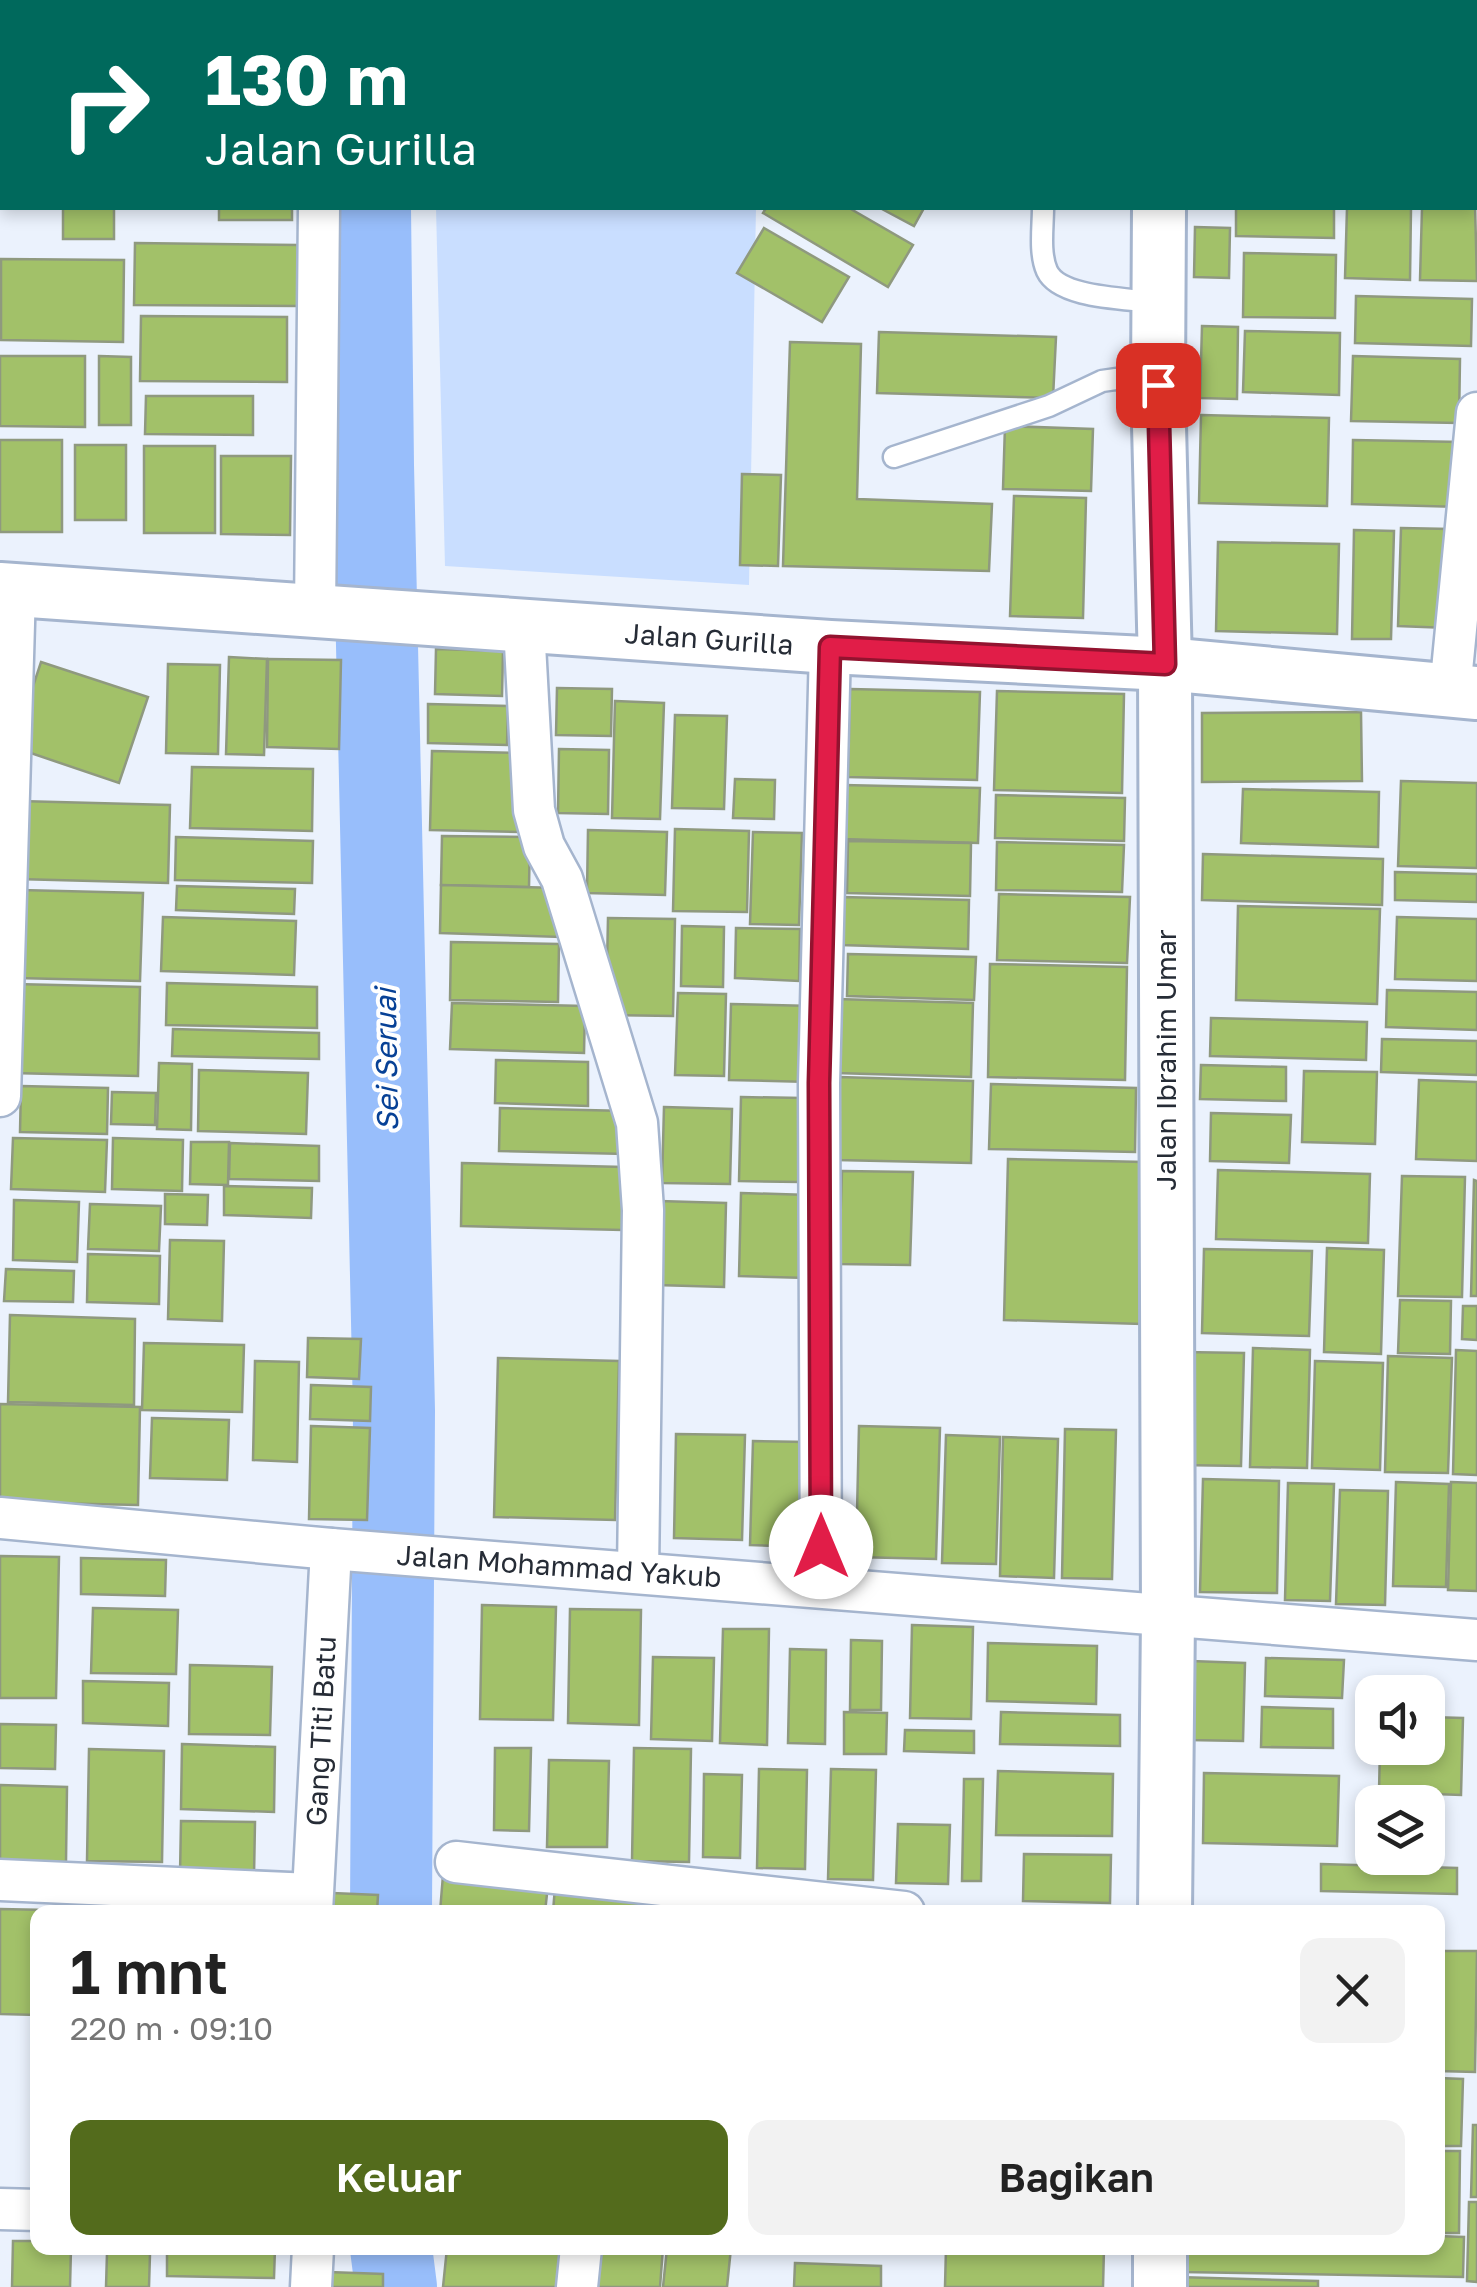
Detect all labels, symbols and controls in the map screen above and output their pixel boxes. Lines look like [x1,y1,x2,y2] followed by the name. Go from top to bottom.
[205,36,408,120] text: 130 m
[40,40,170,170] icon: right
[205,121,477,175] text: Jalan Gurilla
[1116,343,1201,428] pin
[1131,358,1186,413] icon: arrive
[623,616,795,661] street label: Jalan Gurilla
[1149,929,1182,1191] street label: Jalan Ibrahim Umar
[367,985,405,1132] water label: Sei Seruai
[769,1495,873,1599] position arrow
[396,1538,722,1593] street label: Jalan Mohammad Yakub
[299,1635,342,1827] street label: Gang Titi Batu
[1355,1675,1445,1875] map controls
[1355,1675,1445,1765] button: sound
[1355,1785,1445,1875] button: layers
[70,1935,228,2007] text: 1 mnt
[1300,1938,1405,2043] button: close
[70,2009,273,2047] text: 220 m · 09:10
[70,2120,728,2235] button: Keluar
[748,2120,1405,2235] button: Bagikan

